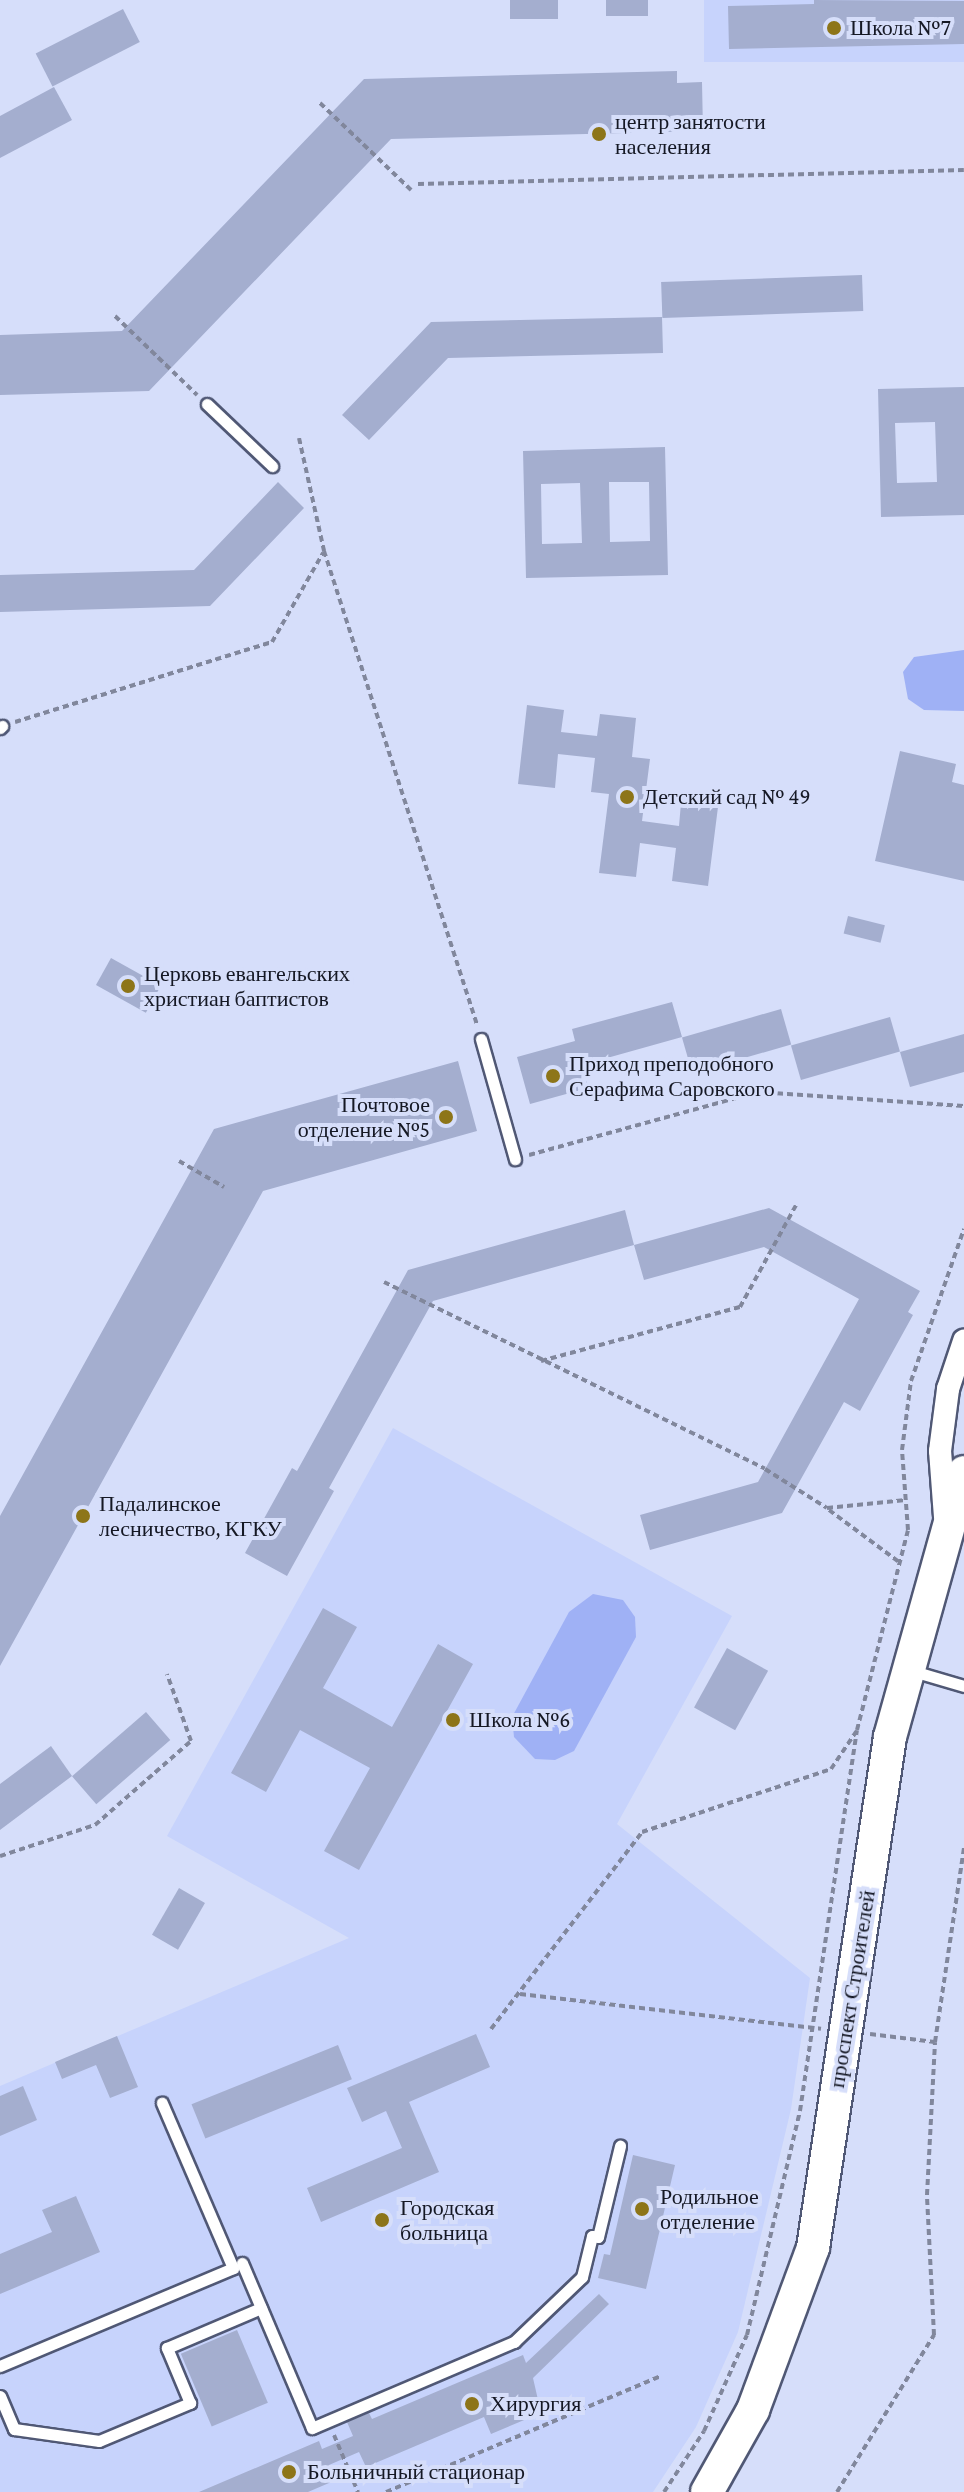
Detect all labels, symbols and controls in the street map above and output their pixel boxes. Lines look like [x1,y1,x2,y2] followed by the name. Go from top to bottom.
[850,15,951,41] place label: Школа №7
[825,19,843,37] marker: Школа №7
[615,108,766,160] place label: центр занятости населения
[590,125,608,143] marker: центр занятости населения
[643,784,811,810] place label: Детский сад № 49
[618,788,636,806] marker: Детский сад № 49
[144,960,350,1012] place label: Церковь евангельских христиан баптистов
[119,977,137,995] marker: Церковь евангельских христиан баптистов
[569,1050,775,1102] place label: Приход преподобного Серафима Саровского
[544,1067,562,1085] marker: Приход преподобного Серафима Саровского
[298,1091,430,1142] place label: Почтовое отделение №5
[437,1108,455,1126] marker: Почтовое отделение №5
[99,1490,282,1542] place label: Падалинское лесничество, КГКУ
[74,1507,92,1525] marker: Падалинское лесничество, КГКУ
[469,1707,570,1733] place label: Школа №6
[444,1711,462,1729] marker: Школа №6
[823,1888,881,2090] street label: проспект Строителей
[660,2183,759,2234] place label: Родильное отделение
[400,2194,494,2246] place label: Городская больница
[631,2198,653,2220] marker: Родильное отделение
[371,2209,393,2231] marker: Городская больница
[490,2391,581,2417] place label: Хирургия
[461,2393,483,2415] marker: Хирургия
[307,2459,525,2485] place label: Больничный стационар
[278,2461,300,2483] marker: Больничный стационар

